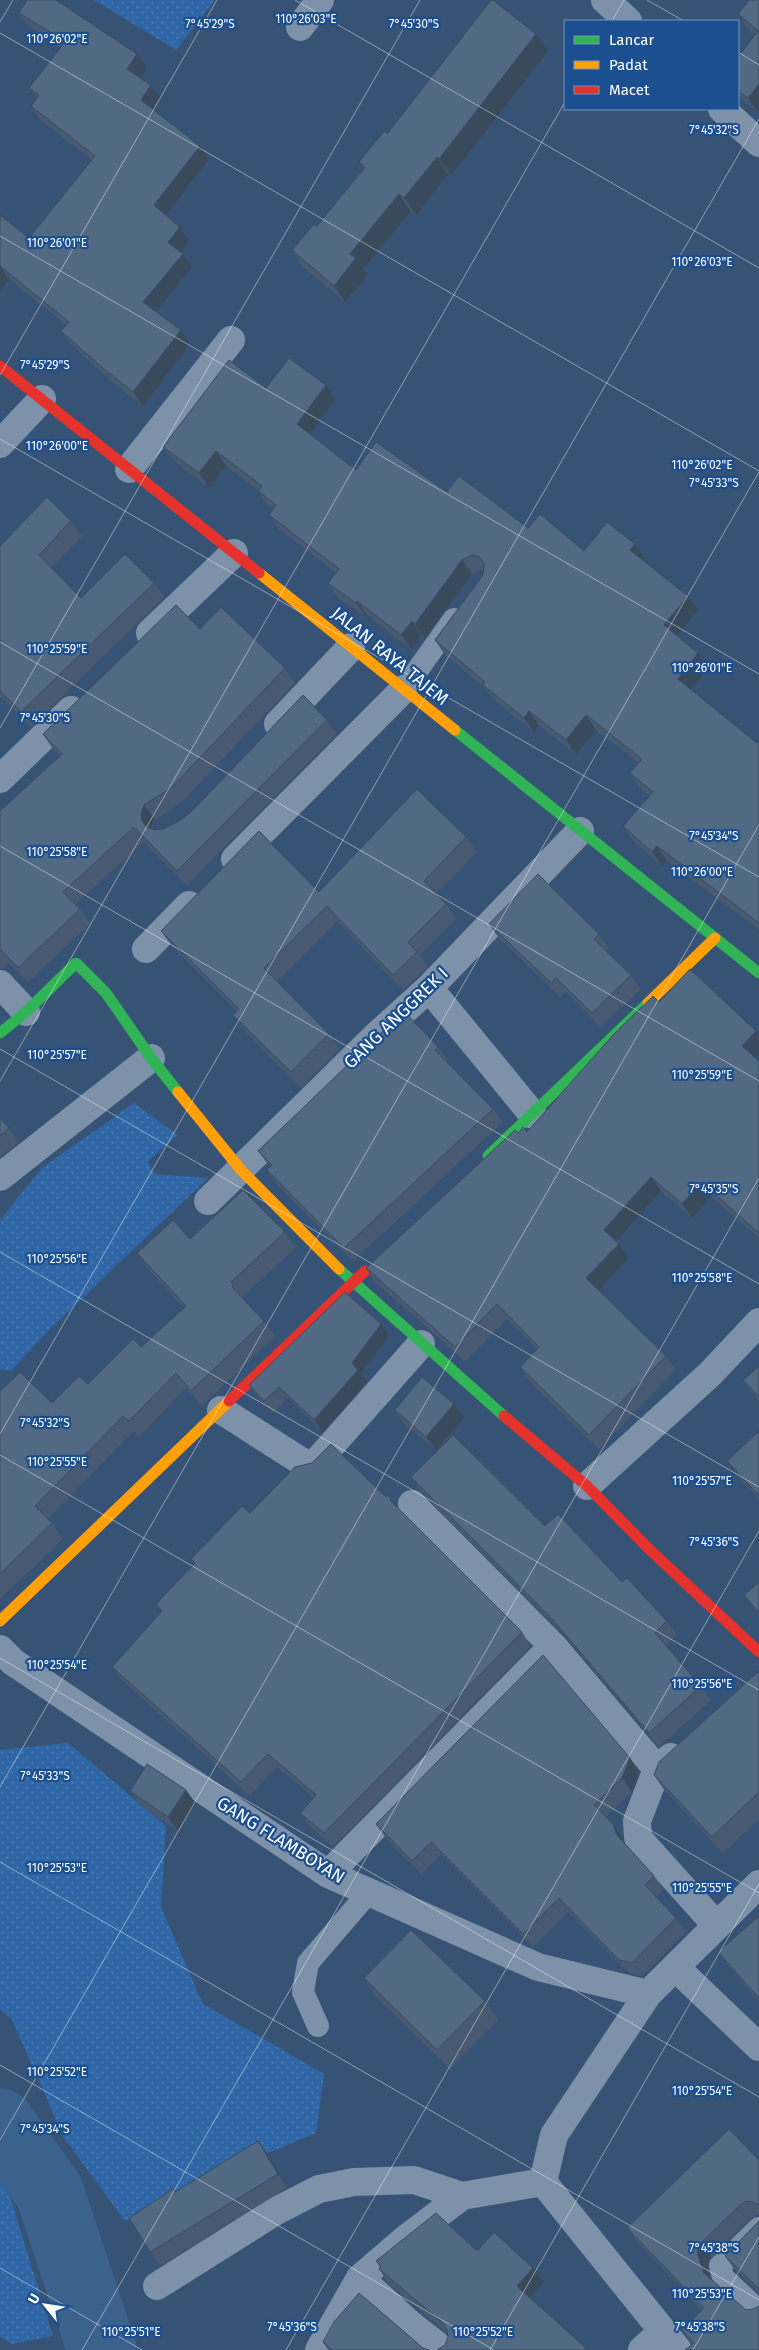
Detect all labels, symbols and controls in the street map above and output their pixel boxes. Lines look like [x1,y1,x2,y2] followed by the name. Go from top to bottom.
[275,12,337,26] text: 110°26'03"E
[185,17,235,31] text: 7°45'29"S
[389,17,440,31] text: 7°45'30"S
[564,20,739,110] legend
[609,31,654,49] text: Lancar
[26,32,88,46] text: 110°26'02"E
[609,56,648,74] text: Padat
[609,81,650,99] text: Macet
[689,123,739,137] text: 7°45'32"S
[27,236,87,250] text: 110°26'01"E
[671,255,733,269] text: 110°26'03"E
[20,358,70,372] text: 7°45'29"S
[26,439,88,453] text: 110°26'00"E
[671,458,733,472] text: 110°26'02"E
[689,476,739,490] text: 7°45'33"S
[327,602,453,710] street label: JALAN RAYA TAJEM
[27,642,87,656] text: 110°25'59"E
[672,661,732,675] text: 110°26'01"E
[20,711,71,725] text: 7°45'30"S
[689,829,739,843] text: 7°45'34"S
[26,845,88,859] text: 110°25'58"E
[671,865,733,879] text: 110°26'00"E
[339,963,453,1073] street label: GANG ANGGREK I
[27,1048,87,1062] text: 110°25'57"E
[672,1068,732,1082] text: 110°25'59"E
[689,1182,739,1196] text: 7°45'35"S
[27,1252,87,1266] text: 110°25'56"E
[671,1271,733,1285] text: 110°25'58"E
[20,1416,70,1430] text: 7°45'32"S
[27,1455,87,1469] text: 110°25'55"E
[672,1474,732,1488] text: 110°25'57"E
[689,1535,739,1549] text: 7°45'36"S
[27,1658,87,1672] text: 110°25'54"E
[672,1677,732,1691] text: 110°25'56"E
[20,1769,70,1783] text: 7°45'33"S
[213,1792,349,1888] street label: GANG FLAMBOYAN
[27,1861,87,1875] text: 110°25'53"E
[672,1881,732,1895] text: 110°25'55"E
[27,2065,87,2079] text: 110°25'52"E
[672,2084,732,2098] text: 110°25'54"E
[20,2122,70,2136] text: 7°45'34"S
[689,2241,739,2255] text: 7°45'38"S
[20,2280,70,2330] north arrow
[672,2287,732,2301] text: 110°25'53"E
[25,2291,44,2307] text: U
[267,2320,317,2334] text: 7°45'36"S
[675,2320,725,2334] text: 7°45'38"S
[101,2325,161,2339] text: 110°25'51"E
[453,2325,513,2339] text: 110°25'52"E

